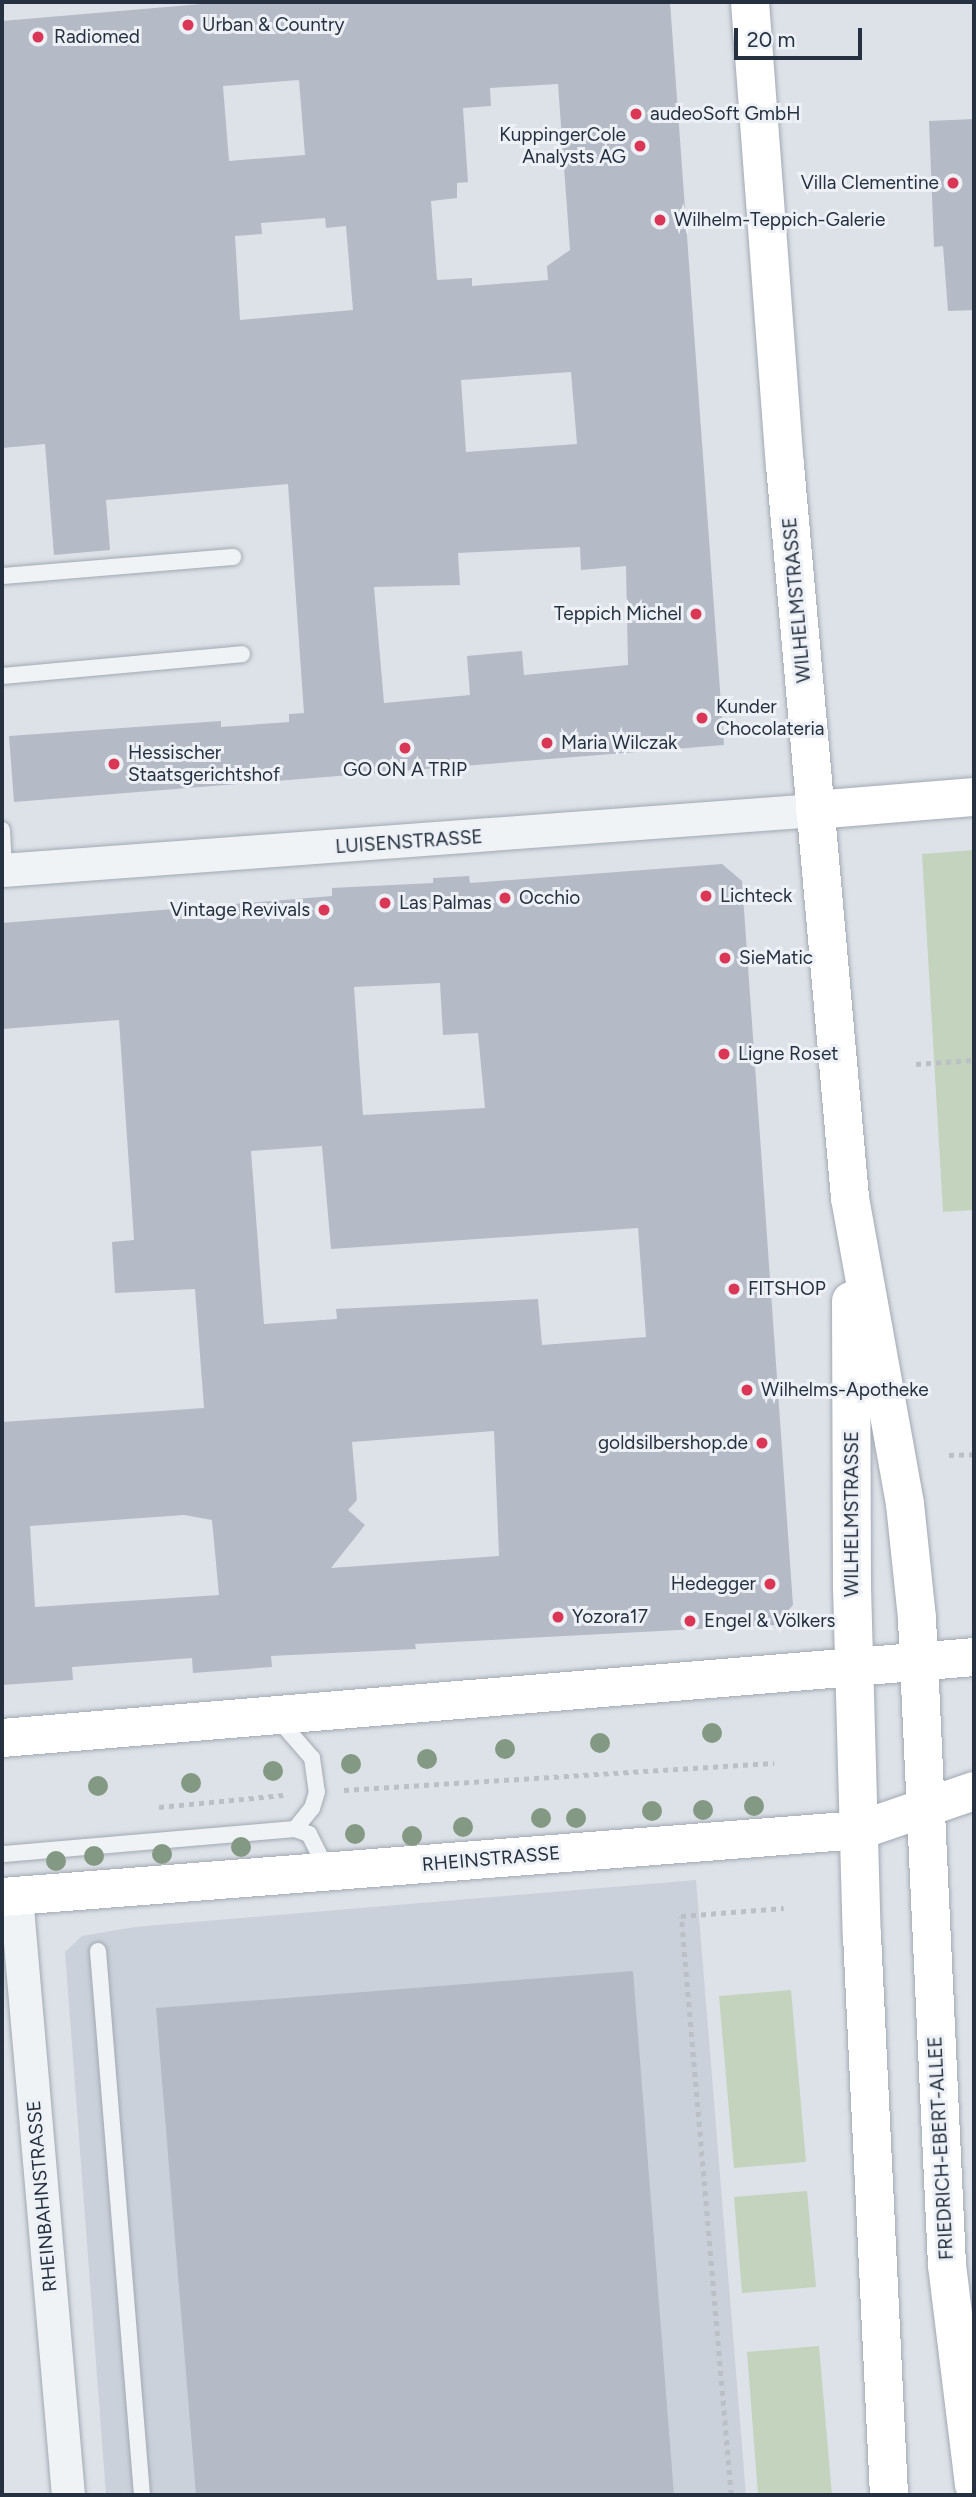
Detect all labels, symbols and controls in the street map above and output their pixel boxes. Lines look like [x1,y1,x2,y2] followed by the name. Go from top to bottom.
[202,14,344,36] place label: Urban & Country
[738,14,866,58] scale bar
[180,17,196,33] marker: Urban & Country
[54,26,140,48] place label: Radiomed
[28,27,48,47] marker: Radiomed
[747,27,795,52] text: 20 m
[650,103,800,125] place label: audeoSoft GmbH
[628,106,644,122] marker: audeoSoft GmbH
[499,124,626,168] place label: KuppingerCole Analysts AG
[632,138,648,154] marker: KuppingerCole Analysts AG
[801,172,939,194] place label: Villa Clementine
[945,175,961,191] marker: Villa Clementine
[674,209,885,231] place label: Wilhelm-Teppich-Galerie
[652,212,668,228] marker: Wilhelm-Teppich-Galerie
[778,516,816,684] street label: WILHELMSTRASSE
[554,603,682,625] place label: Teppich Michel
[688,606,704,622] marker: Teppich Michel
[716,696,825,740] place label: Kunder Chocolateria
[694,710,710,726] marker: Kunder Chocolateria
[561,732,677,754] place label: Maria Wilczak
[539,735,555,751] marker: Maria Wilczak
[397,740,413,756] marker: GO ON A TRIP
[128,742,280,786] place label: Hessischer Staatsgerichtshof
[106,756,122,772] marker: Hessischer Staatsgerichtshof
[343,759,467,781] place label: GO ON A TRIP
[335,825,483,859] street label: LUISENSTRASSE
[720,885,792,907] place label: Lichteck
[519,887,580,909] place label: Occhio
[698,888,714,904] marker: Lichteck
[497,890,513,906] marker: Occhio
[399,892,492,914] place label: Las Palmas
[377,895,393,911] marker: Las Palmas
[170,899,310,921] place label: Vintage Revivals
[316,902,332,918] marker: Vintage Revivals
[739,947,813,969] place label: SieMatic
[717,950,733,966] marker: SieMatic
[738,1043,838,1065] place label: Ligne Roset
[716,1046,732,1062] marker: Ligne Roset
[748,1278,826,1300] place label: FITSHOP
[726,1281,742,1297] marker: FITSHOP
[761,1379,929,1401] place label: Wilhelms-Apotheke
[739,1382,755,1398] marker: Wilhelms-Apotheke
[841,1431,863,1597] street label: WILHELMSTRASSE
[598,1432,748,1454] place label: goldsilbershop.de
[754,1435,770,1451] marker: goldsilbershop.de
[671,1573,756,1595] place label: Hedegger
[762,1576,778,1592] marker: Hedegger
[572,1606,648,1628] place label: Yozora17
[550,1609,566,1625] marker: Yozora17
[704,1610,835,1632] place label: Engel & Völkers
[682,1613,698,1629] marker: Engel & Völkers
[421,1842,561,1876] street label: RHEINSTRASSE
[924,2036,958,2260] street label: FRIEDRICH-EBERT-ALLEE
[22,2099,62,2293] street label: RHEINBAHNSTRASSE

